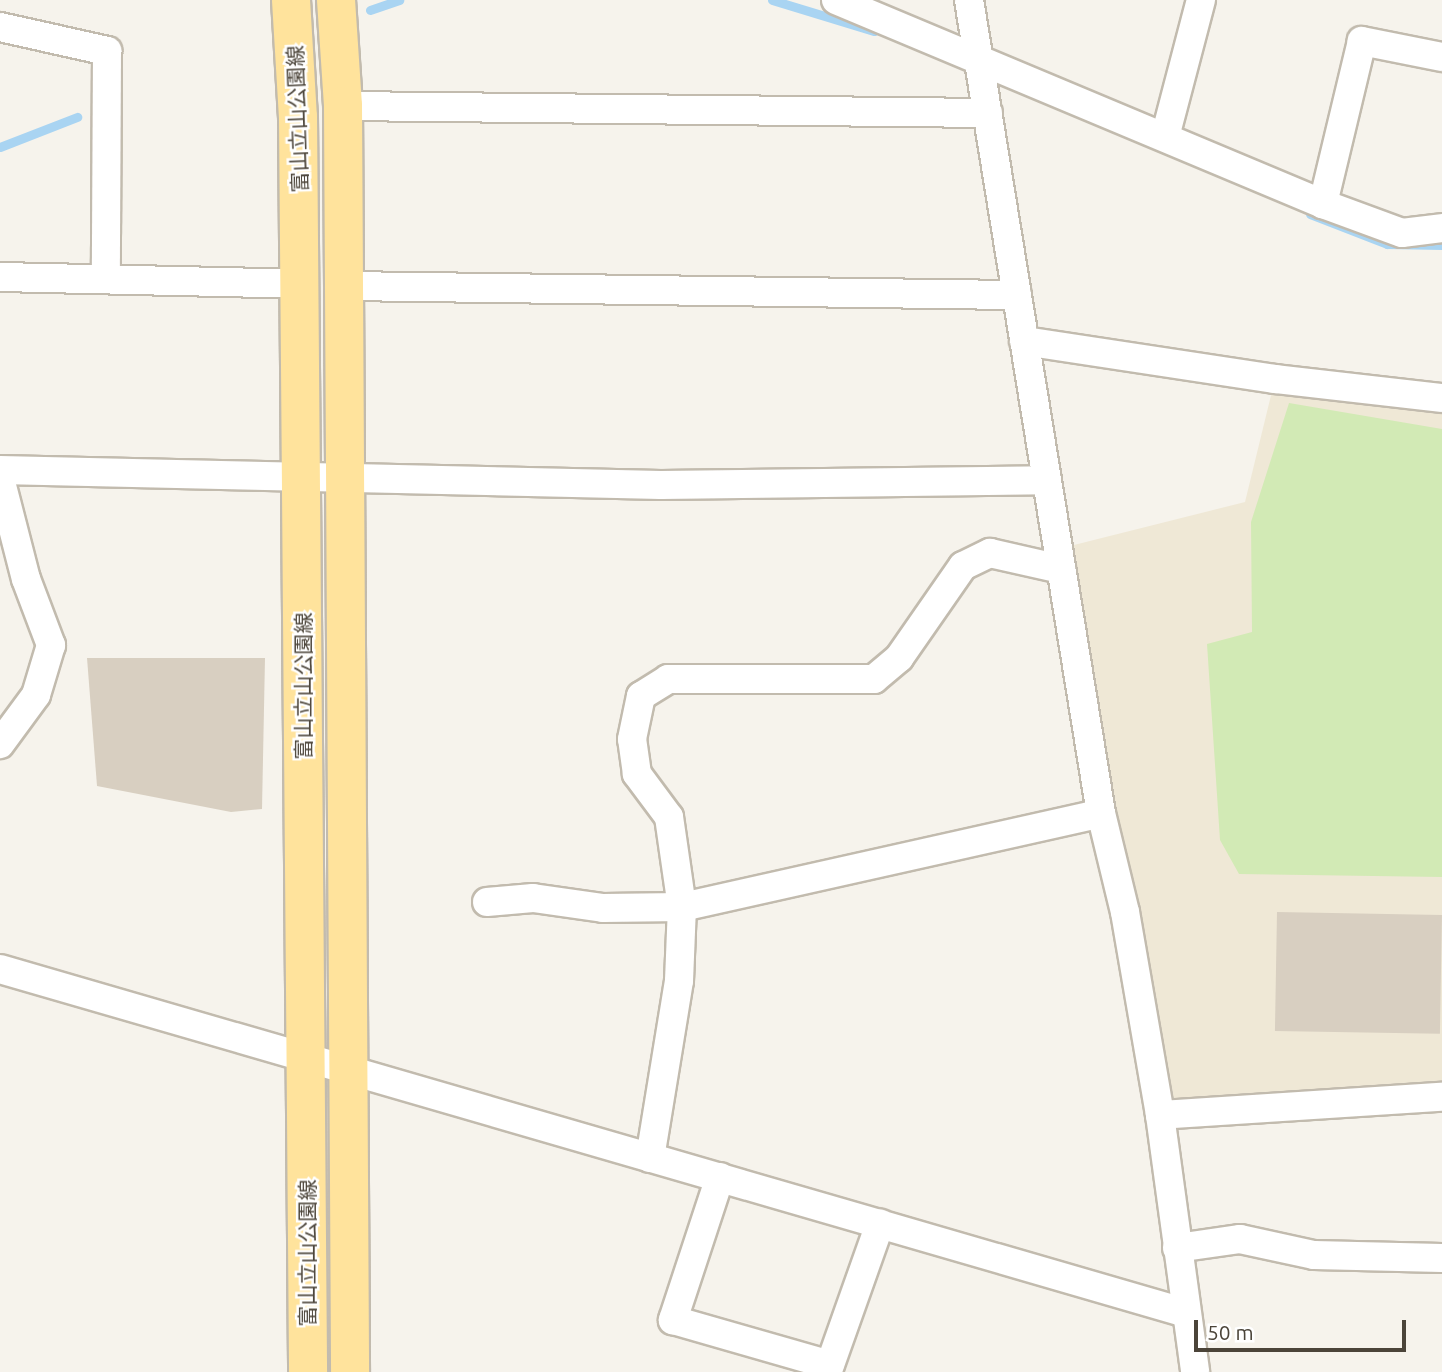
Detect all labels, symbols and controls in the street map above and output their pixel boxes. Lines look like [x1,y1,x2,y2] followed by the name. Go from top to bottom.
[282,45,312,193] street label: 富山立山公園線
[290,613,316,759] street label: 富山立山公園線
[294,1180,320,1326] street label: 富山立山公園線
[1197,1306,1409,1350] scale bar
[1207,1320,1254,1344] text: 50 m

